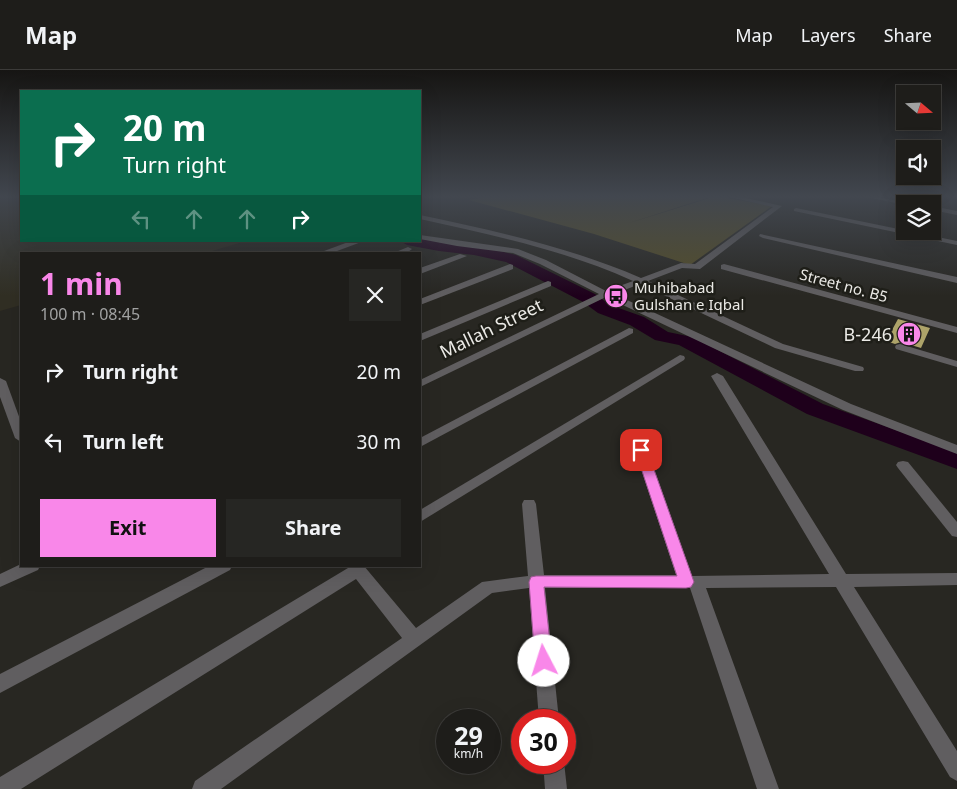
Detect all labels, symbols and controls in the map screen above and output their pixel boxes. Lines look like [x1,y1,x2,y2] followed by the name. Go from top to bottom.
[25,18,77,51] text: Map
[735,23,773,47] text: Map
[801,23,856,47] text: Layers
[884,23,932,47] text: Share
[896,85,941,130] north arrow
[896,85,941,240] map controls
[123,104,206,151] text: 20 m
[40,110,105,175] icon: right
[896,140,941,185] button: sound
[123,149,226,179] text: Turn right
[896,195,941,240] button: layers
[127,205,155,233] icon: left
[180,205,208,233] icon: ahead
[233,205,261,233] icon: ahead
[286,205,314,233] icon: right
[40,263,123,304] text: 1 min
[798,264,890,306] street label: Street no. B5
[349,269,401,321] button: close
[634,277,744,314] place label: Muhibabad Gulshan e Iqbal
[603,283,629,309] bus stop icon: Muhibabad Gulshan e Iqbal
[435,292,547,363] street label: Mallah Street
[40,303,140,325] text: 100 m · 08:45
[896,321,922,347] building icon: B-246
[844,322,892,346] place label: B-246
[40,358,68,386] icon: right
[83,359,178,385] text: Turn right
[357,359,401,385] text: 20 m
[40,428,68,456] icon: left
[83,429,164,455] text: Turn left
[357,429,401,455] text: 30 m
[620,429,662,471] pin
[627,436,655,464] icon: arrive
[40,499,216,557] button: Exit
[226,499,401,557] button: Share
[517,634,569,686] position arrow
[511,709,576,774] speed limit sign: 30
[454,718,483,752] text: 29
[454,745,483,762] text: km/h

